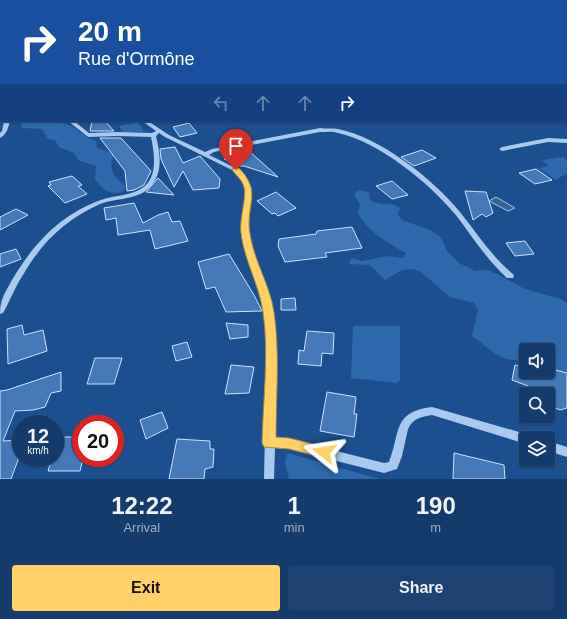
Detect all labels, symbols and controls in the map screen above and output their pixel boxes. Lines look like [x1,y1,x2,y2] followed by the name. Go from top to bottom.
[12,16,64,68] icon: right
[78,16,142,47] text: 20 m
[78,49,195,69] text: Rue d'Ormône
[210,92,232,114] icon: left
[252,92,274,114] icon: ahead
[294,92,316,114] icon: ahead
[336,92,358,114] icon: right
[219,129,253,170] pin
[225,135,247,157] icon: arrive
[519,343,555,467] map controls
[519,343,555,379] button: sound
[519,387,555,423] button: search
[72,415,124,467] speed limit sign: 20
[27,425,49,447] text: 12
[303,431,345,473] position arrow
[519,431,555,467] button: layers
[27,445,49,456] text: km/h
[111,492,173,519] text: 12:22
[287,492,301,519] text: 1
[416,492,456,519] text: 190
[123,520,160,535] text: Arrival
[284,520,305,535] text: min
[430,520,441,535] text: m
[12,565,280,611] button: Exit
[288,565,555,611] button: Share

